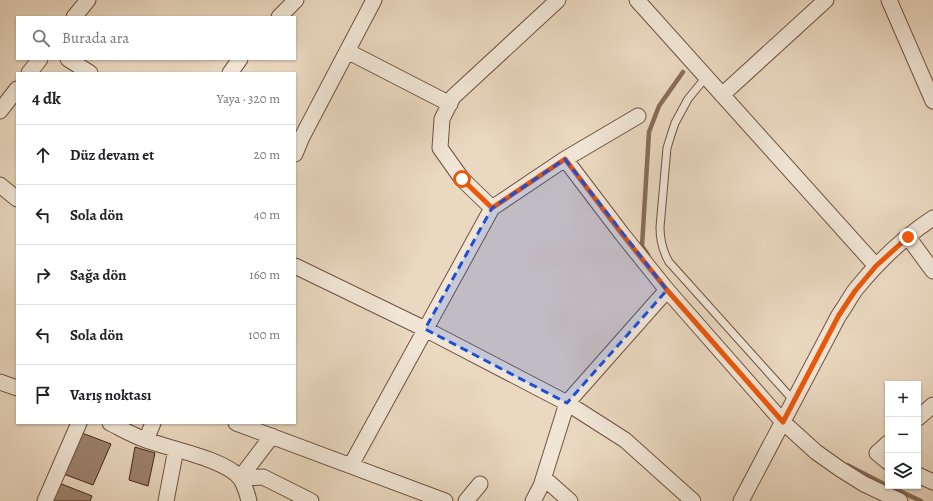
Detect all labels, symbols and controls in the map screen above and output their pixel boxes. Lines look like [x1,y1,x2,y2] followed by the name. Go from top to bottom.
[16,16,296,60] search box
[30,27,52,49] icon: search
[62,28,129,48] text: Burada ara
[32,87,61,110] text: 4 dk
[217,90,280,107] text: Yaya · 320 m
[32,144,54,166] icon: ahead
[70,145,154,165] text: Düz devam et
[254,146,280,163] text: 20 m
[453,170,471,188] route start
[32,204,54,226] icon: left
[70,205,123,225] text: Sola dön
[254,206,280,223] text: 40 m
[899,228,917,246] route end
[32,264,54,286] icon: right
[70,265,126,285] text: Sağa dön
[249,266,280,283] text: 160 m
[32,324,54,346] icon: left
[70,325,123,345] text: Sola dön
[248,326,280,343] text: 100 m
[885,381,921,489] map controls
[885,381,921,417] button: +
[32,384,54,406] icon: arrive
[70,385,151,405] text: Varış noktası
[885,417,921,453] button: −
[885,453,921,489] button: layers

